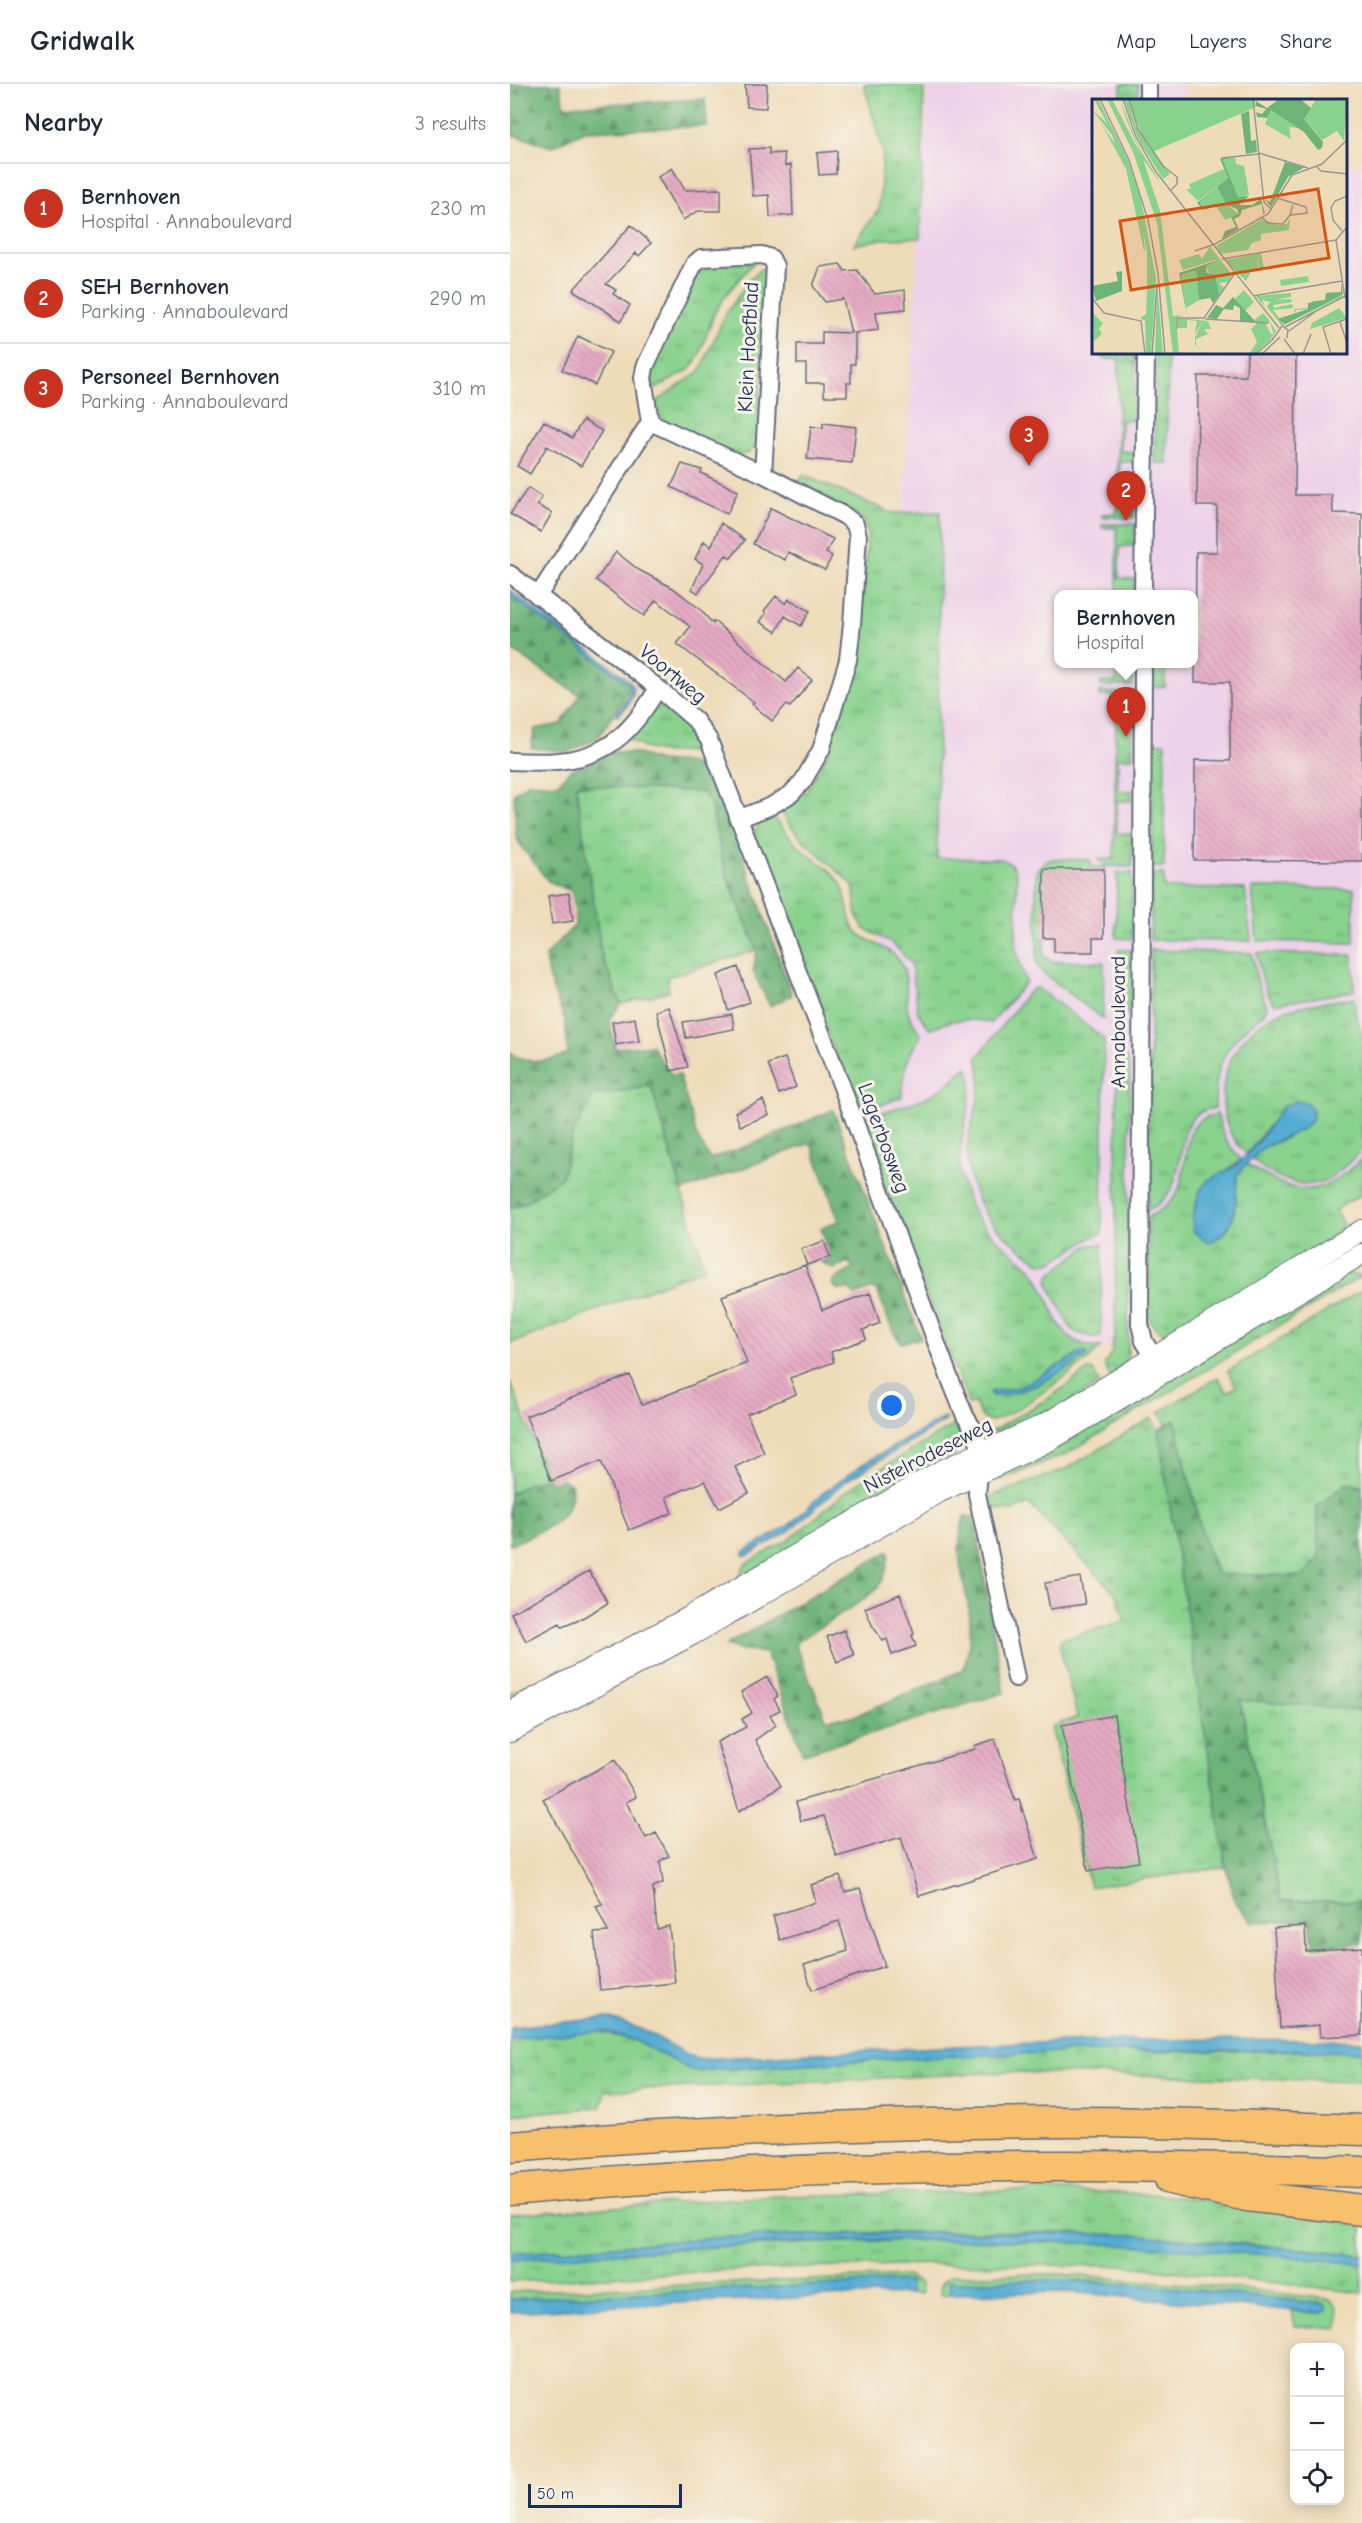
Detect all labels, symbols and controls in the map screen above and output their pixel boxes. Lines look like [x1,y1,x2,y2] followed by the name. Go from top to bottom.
[30,25,134,57] text: Gridwalk
[1117,29,1156,53] text: Map
[1189,29,1247,53] text: Layers
[1280,29,1332,53] text: Share
[1092,99,1347,354] inset map
[24,108,103,138] text: Nearby
[415,112,486,135] text: 3 results
[81,184,181,210] text: Bernhoven
[40,197,47,220] text: 1
[430,197,486,220] text: 230 m
[81,210,292,233] text: Hospital · Annaboulevard
[81,274,229,300] text: SEH Bernhoven
[733,281,763,413] street label: Klein Hoefblad
[39,287,48,310] text: 2
[430,287,486,310] text: 290 m
[81,300,289,323] text: Parking · Annaboulevard
[81,364,280,390] text: Personeel Bernhoven
[39,377,48,400] text: 3
[433,377,486,400] text: 310 m
[81,390,289,413] text: Parking · Annaboulevard
[1010,416,1048,466] pin: 3
[1106,472,1146,521] pin: 2
[1054,590,1198,668] popup
[1076,605,1176,631] text: Bernhoven
[1076,631,1144,654] text: Hospital
[634,639,712,709] street label: Voortweg
[1106,688,1146,737] pin: 1
[1106,956,1130,1088] street label: Annaboulevard
[853,1080,915,1196] street label: Lagerbosweg
[877,1391,906,1420] your location
[859,1412,997,1498] street label: Nistelrodeseweg
[1290,2343,1344,2505] map controls
[1290,2343,1344,2397] button: +
[1290,2397,1344,2451] button: −
[1290,2451,1344,2505] button: locate
[528,2481,682,2508] scale bar
[537,2485,574,2503] text: 50 m

